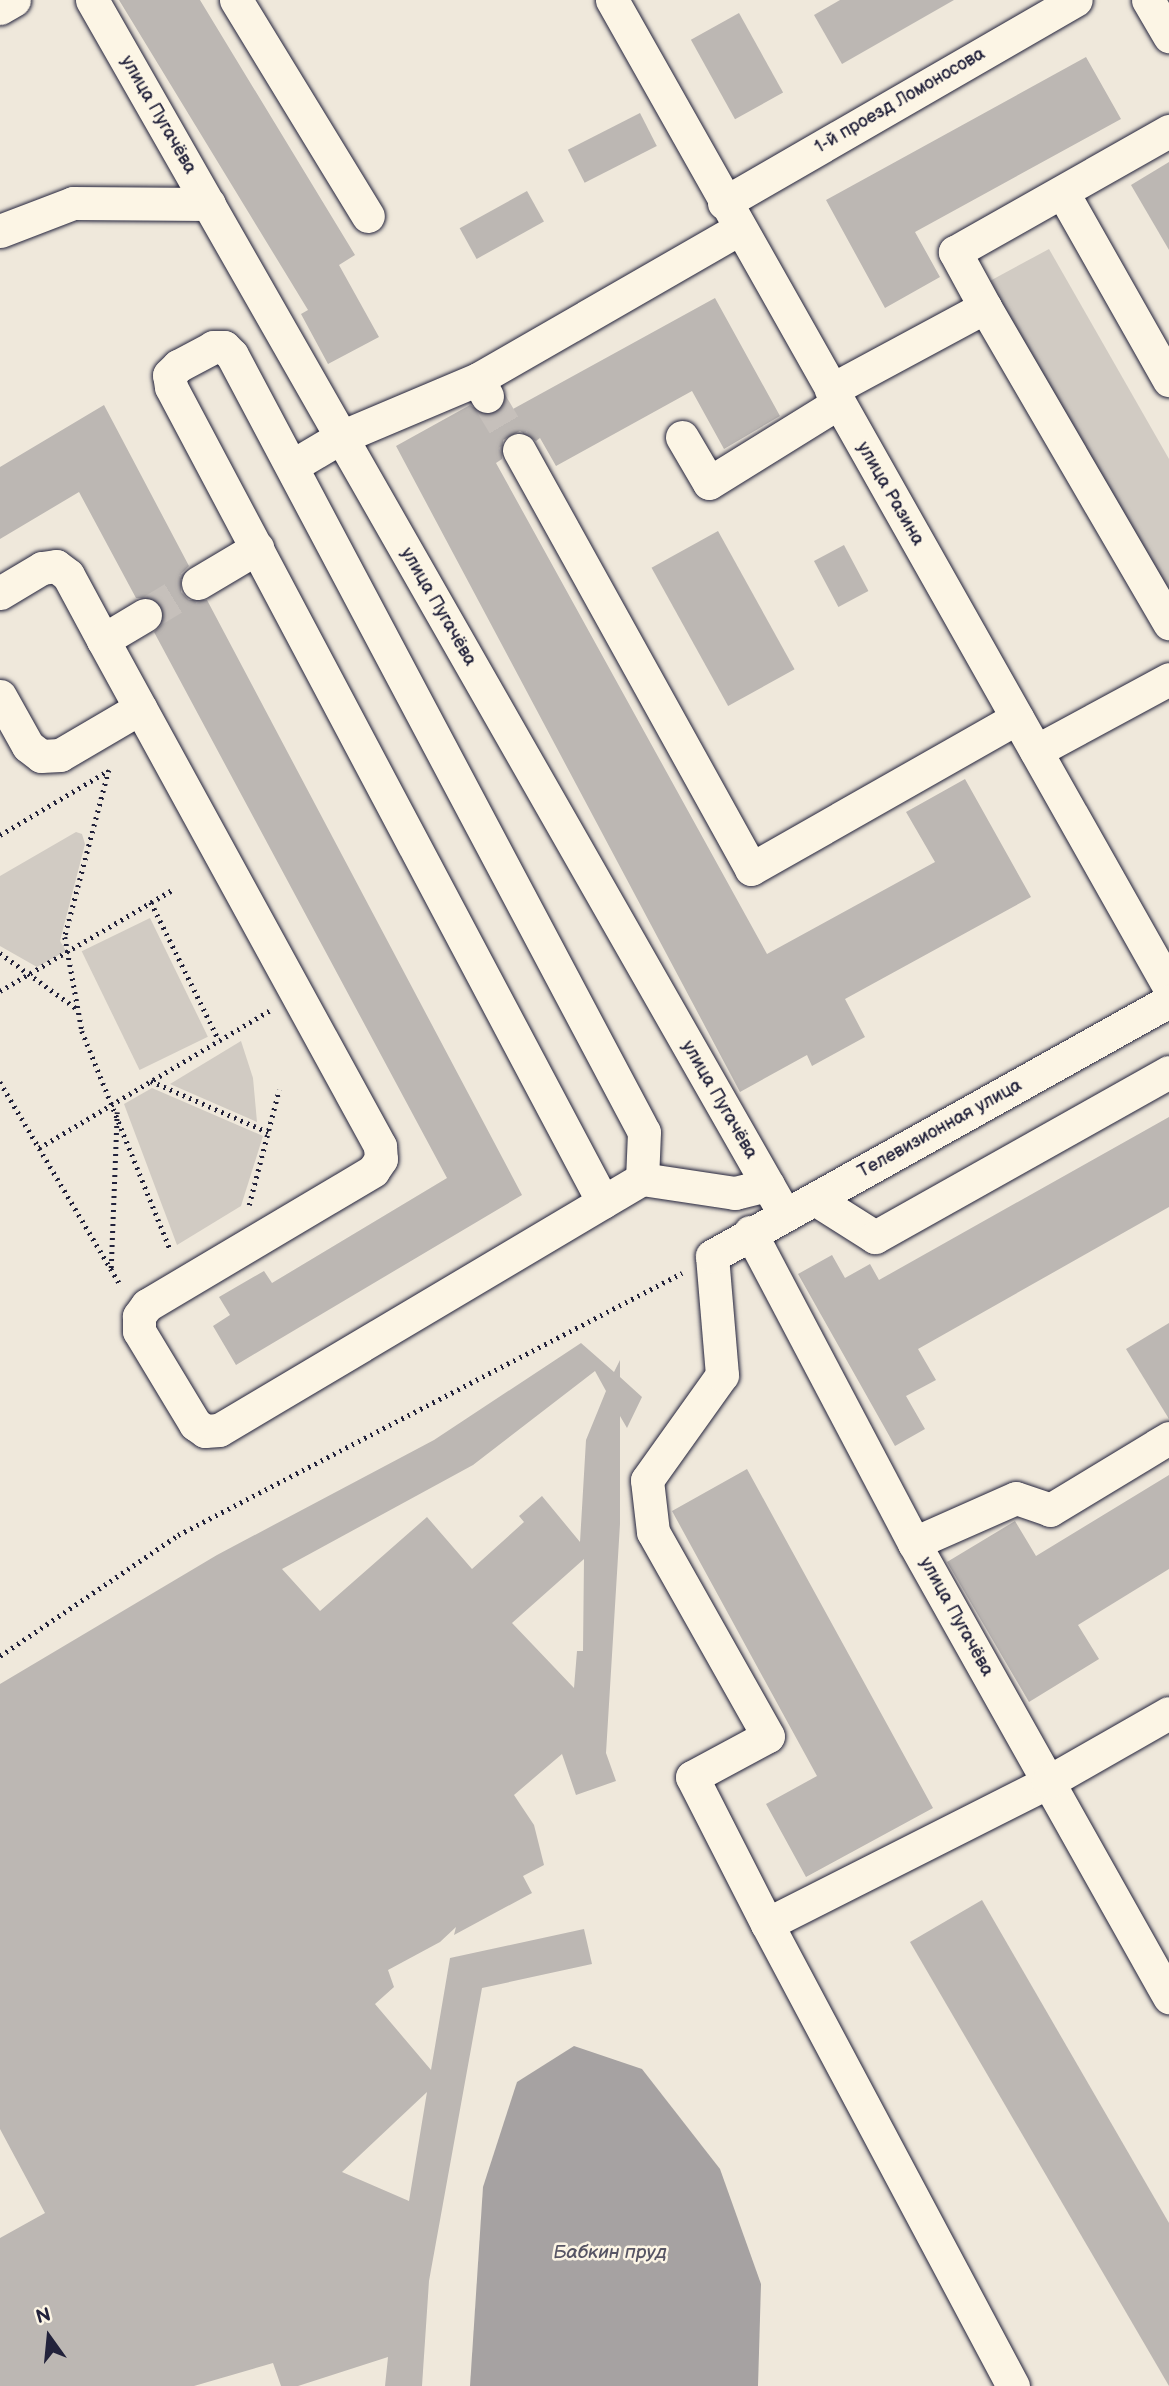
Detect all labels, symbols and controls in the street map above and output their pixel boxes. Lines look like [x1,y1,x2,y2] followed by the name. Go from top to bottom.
[811,43,989,159] street label: 1-й проезд Ломоносова
[115,52,201,178] street label: улица Пугачёва
[852,438,928,550] street label: улица Разина
[395,544,481,670] street label: улица Пугачёва
[676,1037,762,1163] street label: улица Пугачёва
[854,1075,1026,1183] street label: Телевизионная улица
[914,1554,998,1680] street label: улица Пугачёва
[553,2242,667,2264] water label: Бабкин пруд
[14,2302,84,2372] north arrow
[34,2303,53,2329] text: N

